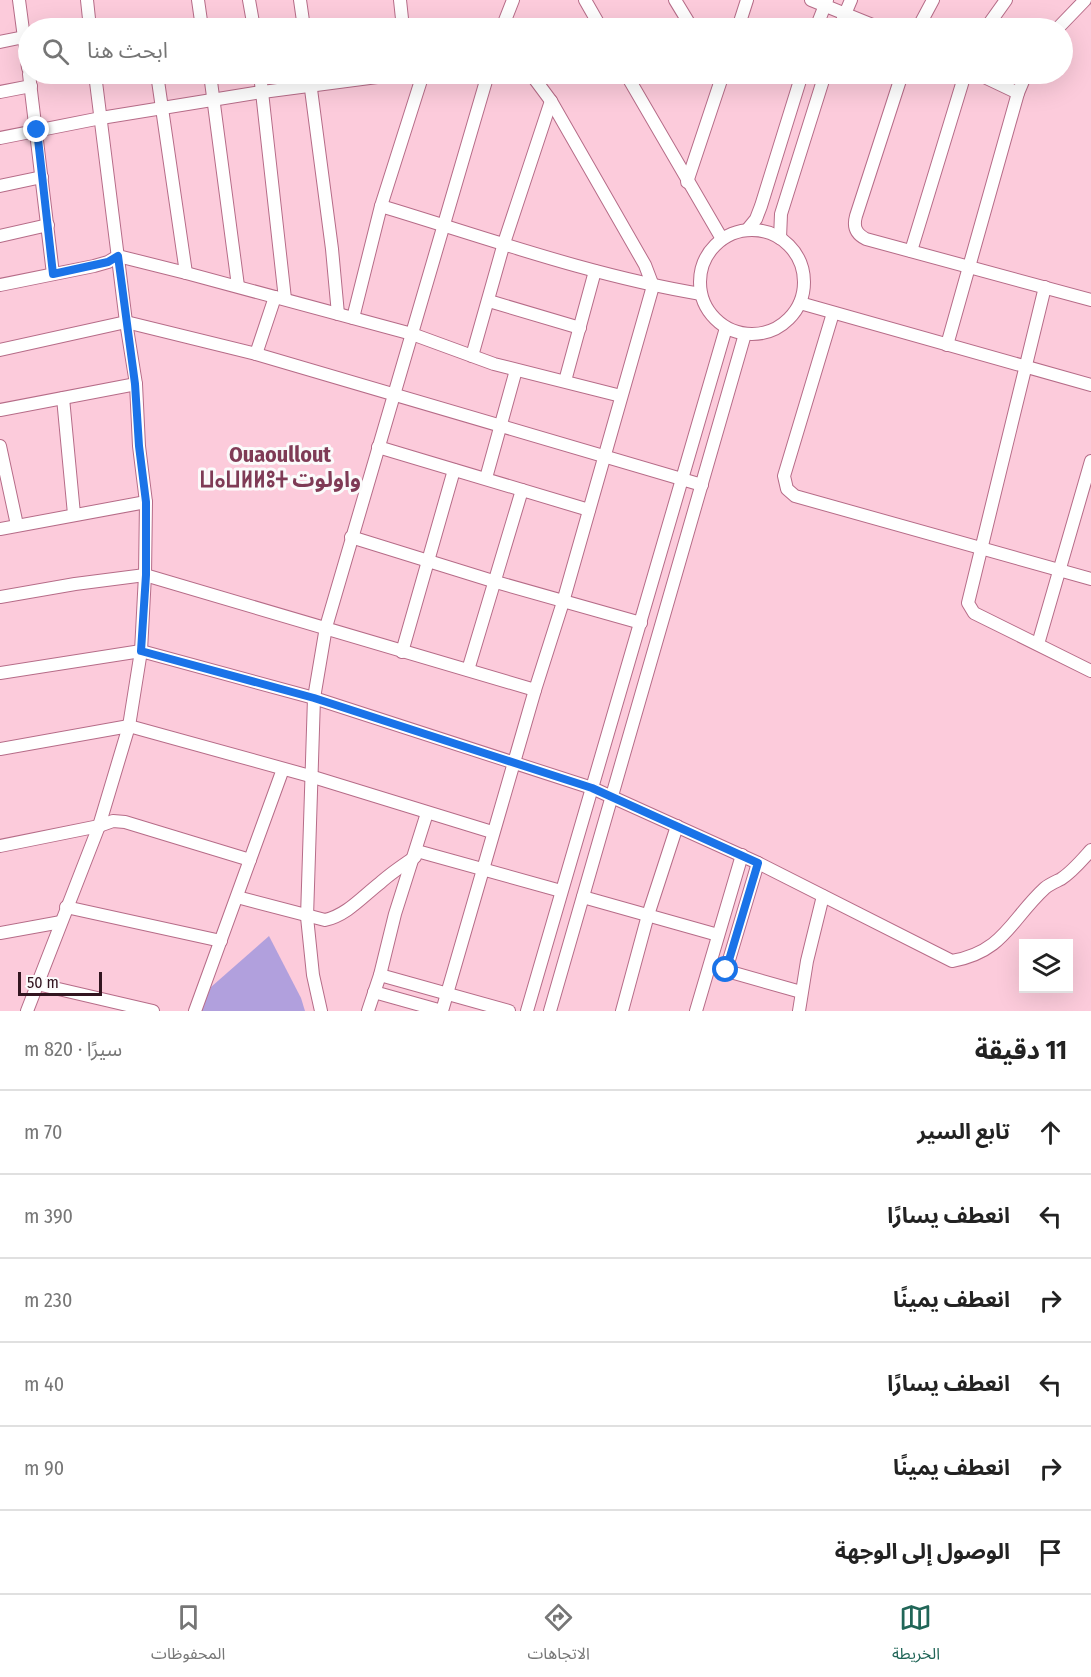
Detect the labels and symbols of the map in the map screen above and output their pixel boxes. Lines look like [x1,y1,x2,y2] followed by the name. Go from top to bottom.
[23,116,49,142] route end
[199,441,361,493] district label: Ouaoullout ⵡⴰⵡⵍⵍⵓⵜ واولوت
[712,956,738,982] route start
[18,969,102,996] scale bar

